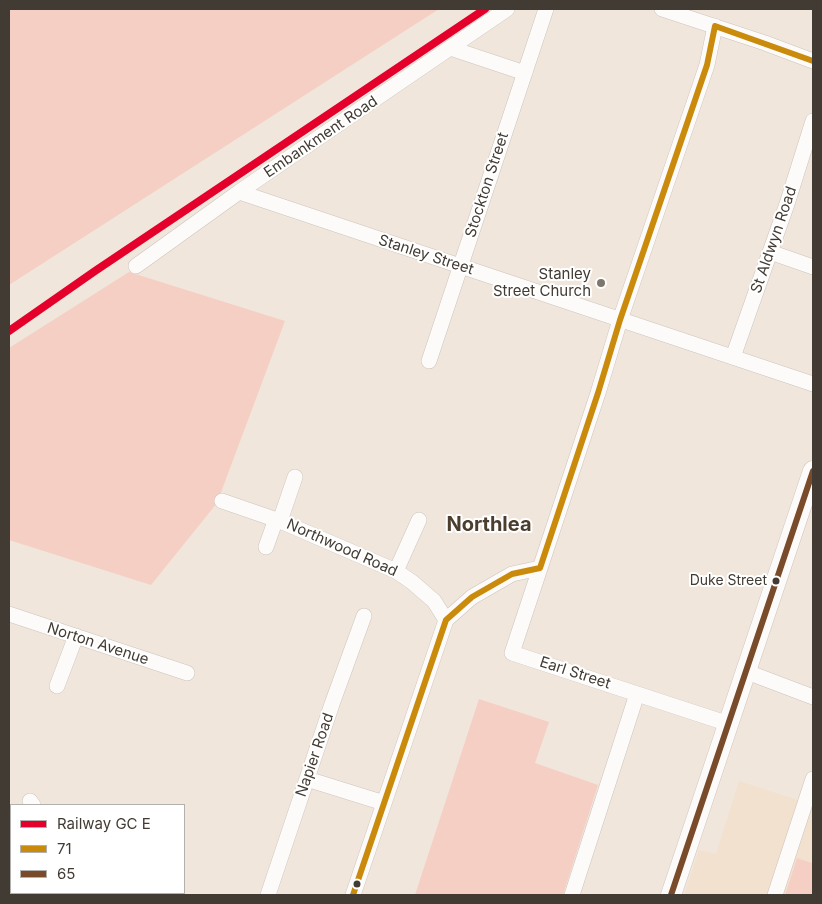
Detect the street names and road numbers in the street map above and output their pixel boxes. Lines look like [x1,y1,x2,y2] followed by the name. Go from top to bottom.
[261,92,381,182] street label: Embankment Road
[462,130,512,240] street label: Stockton Street
[747,184,801,296] street label: St Aldwyn Road
[376,231,476,279] street label: Stanley Street
[284,515,400,581] street label: Northwood Road
[45,619,151,669] street label: Norton Avenue
[537,653,613,693] street label: Earl Street
[292,711,338,799] street label: Napier Road

